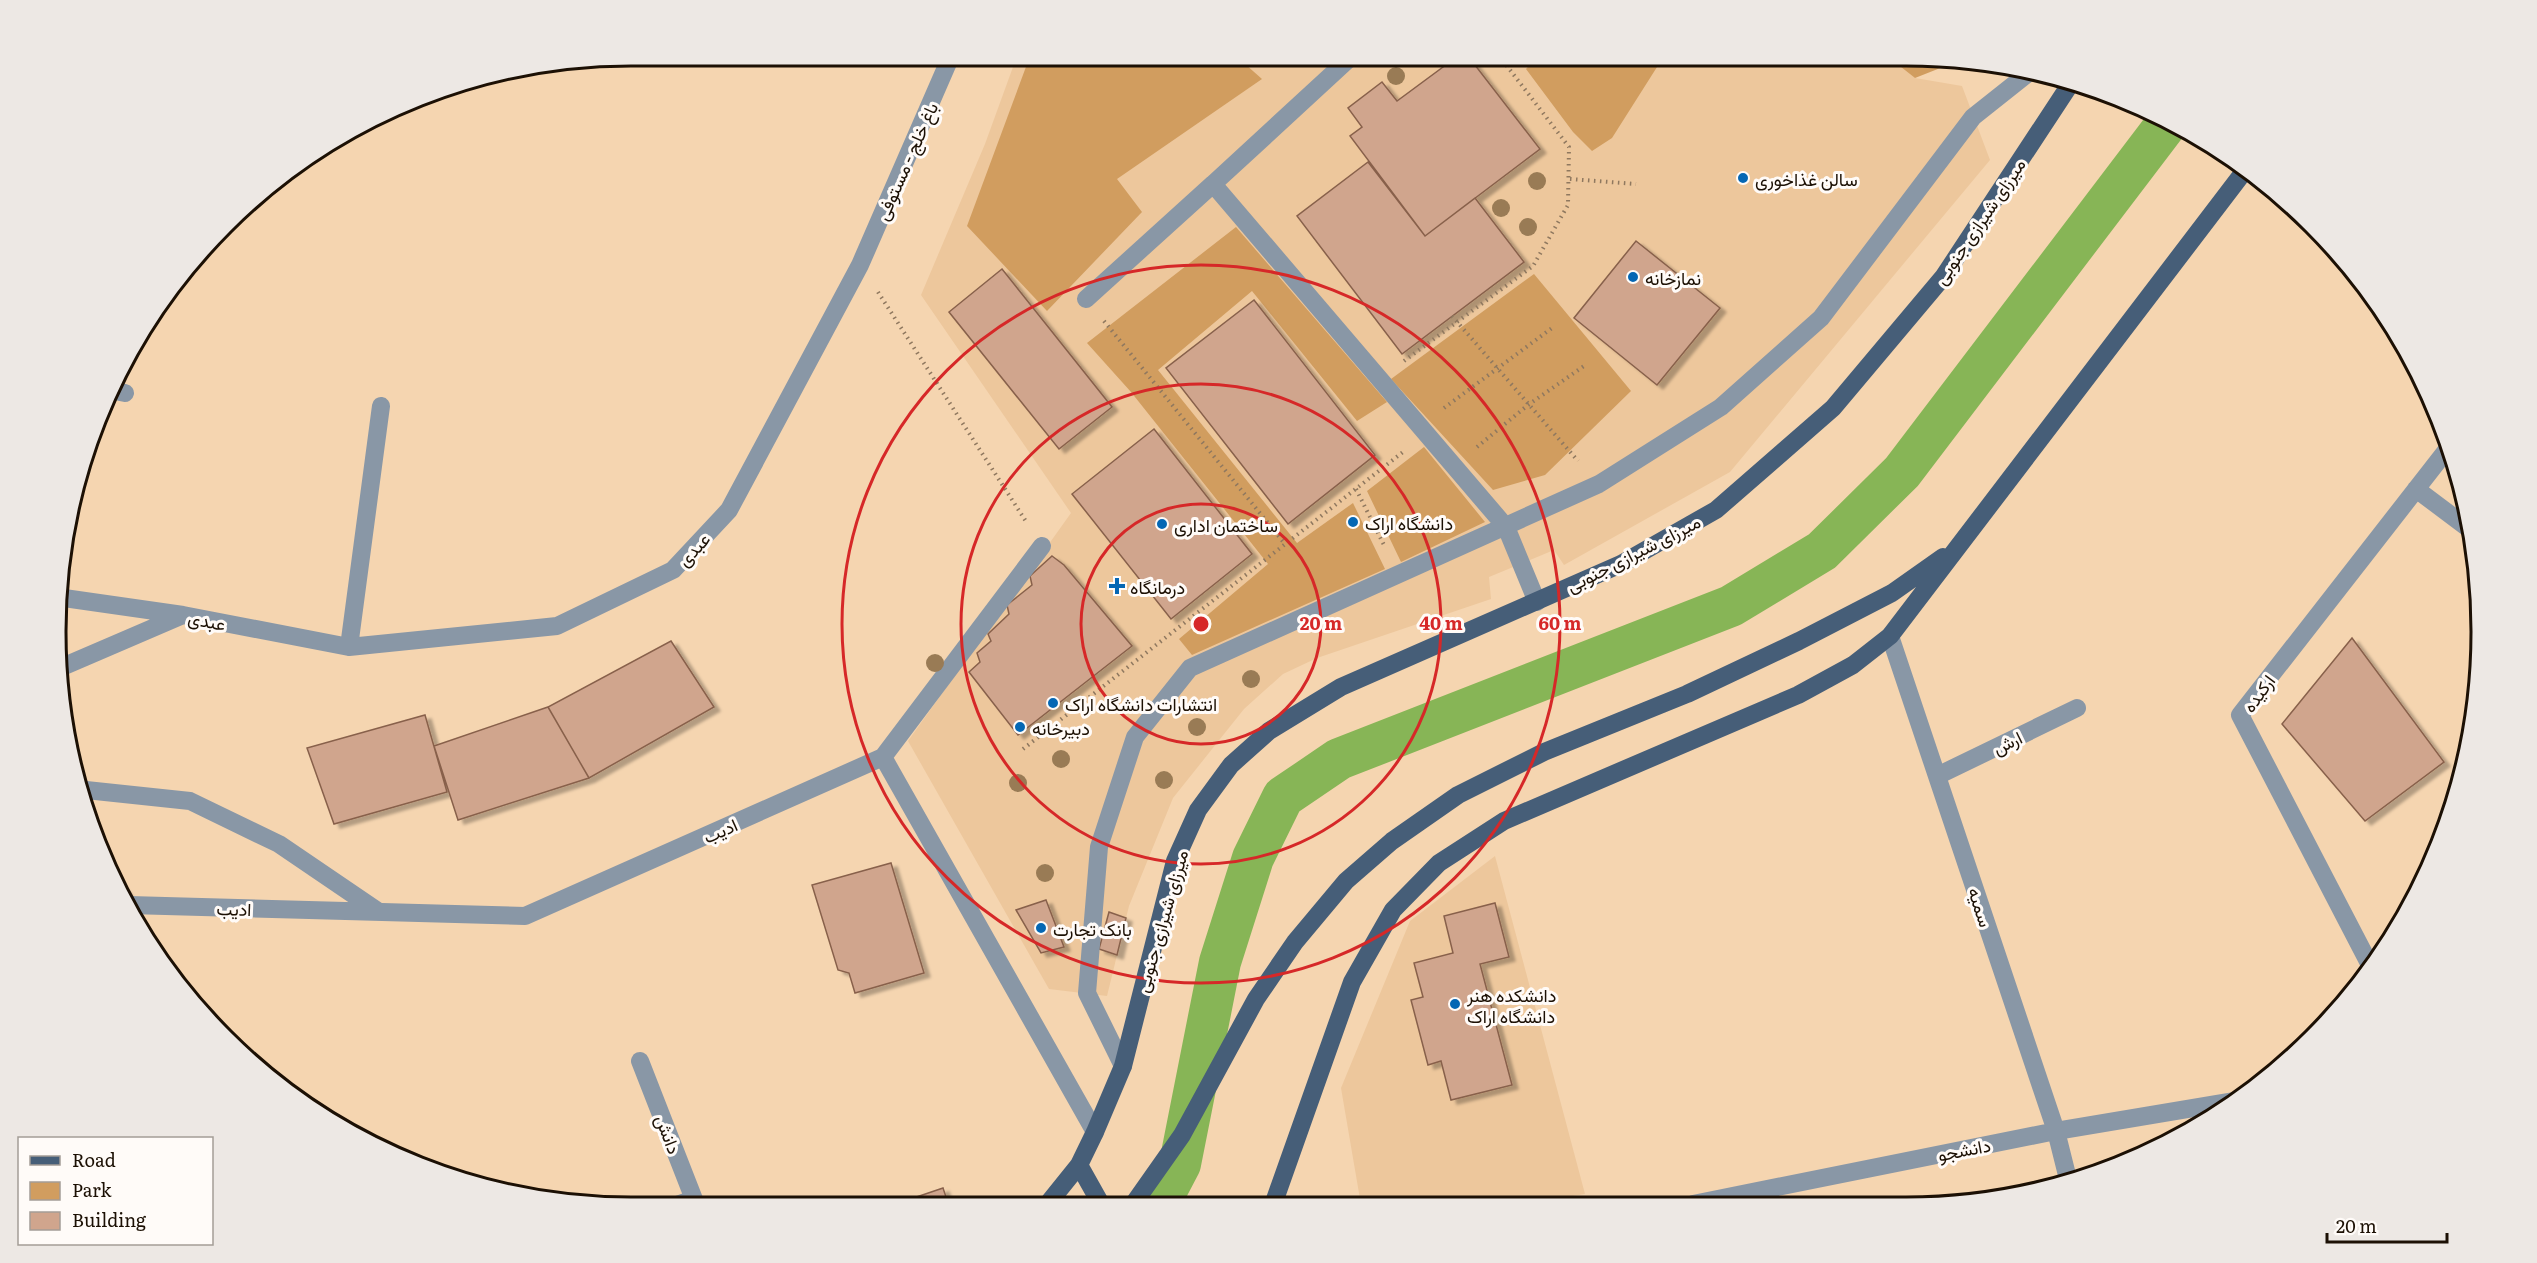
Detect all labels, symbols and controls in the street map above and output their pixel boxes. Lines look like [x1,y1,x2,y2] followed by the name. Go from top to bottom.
[868,98,944,224] street label: باغ خلج - مستوفی
[1927,152,2031,290] street label: میرزای شیرازی جنوبی
[1755,165,1858,192] place label: سالن غذاخوری
[1736,171,1750,185] marker: سالن غذاخوری
[1645,264,1701,291] place label: نمازخانه
[1626,270,1640,284] marker: نمازخانه
[1561,508,1705,598] street label: میرزای شیرازی جنوبی
[1365,509,1453,536] place label: دانشگاه اراک
[1174,511,1278,538] place label: ساختمان اداری
[1346,515,1360,529] marker: دانشگاه اراک
[1155,517,1169,531] marker: ساختمان اداری
[670,526,716,572] street label: عبدی
[1130,573,1185,600] place label: درمانگاه
[1108,577,1126,595] marker: درمانگاه
[186,603,228,637] street label: عبدی
[1300,609,1342,636] text: 20 m
[1419,609,1463,636] text: 40 m
[1538,609,1582,636] text: 60 m
[1191,614,1211,634] centre of rings
[2235,668,2281,718] street label: ارکیده
[1065,690,1217,717] place label: انتشارات دانشگاه اراک
[1046,696,1060,710] marker: انتشارات دانشگاه اراک
[1032,714,1090,741] place label: دبیرخانه
[1013,720,1027,734] marker: دبیرخانه
[1988,723,2026,761] street label: ارش
[698,811,742,849] street label: ادیب
[1128,846,1194,996] street label: میرزای شیرازی جنوبی
[1962,884,2000,930] street label: سمیه
[216,894,252,922] street label: ادیب
[1053,915,1132,942] place label: بانک تجارت
[1034,921,1048,935] marker: بانک تجارت
[1466,981,1556,1029] place label: دانشکده هنر دانشگاه اراک
[1448,997,1462,1011] marker: دانشکده هنر دانشگاه اراک
[649,1110,689,1158] street label: دانش
[1935,1131,1993,1167] street label: دانشجو
[18,1137,213,1245] legend
[72,1146,116,1173] text: Road
[72,1176,113,1203] text: Park
[72,1206,147,1233] text: Building
[2327,1206,2447,1244] scale bar
[2336,1212,2377,1239] text: 20 m

